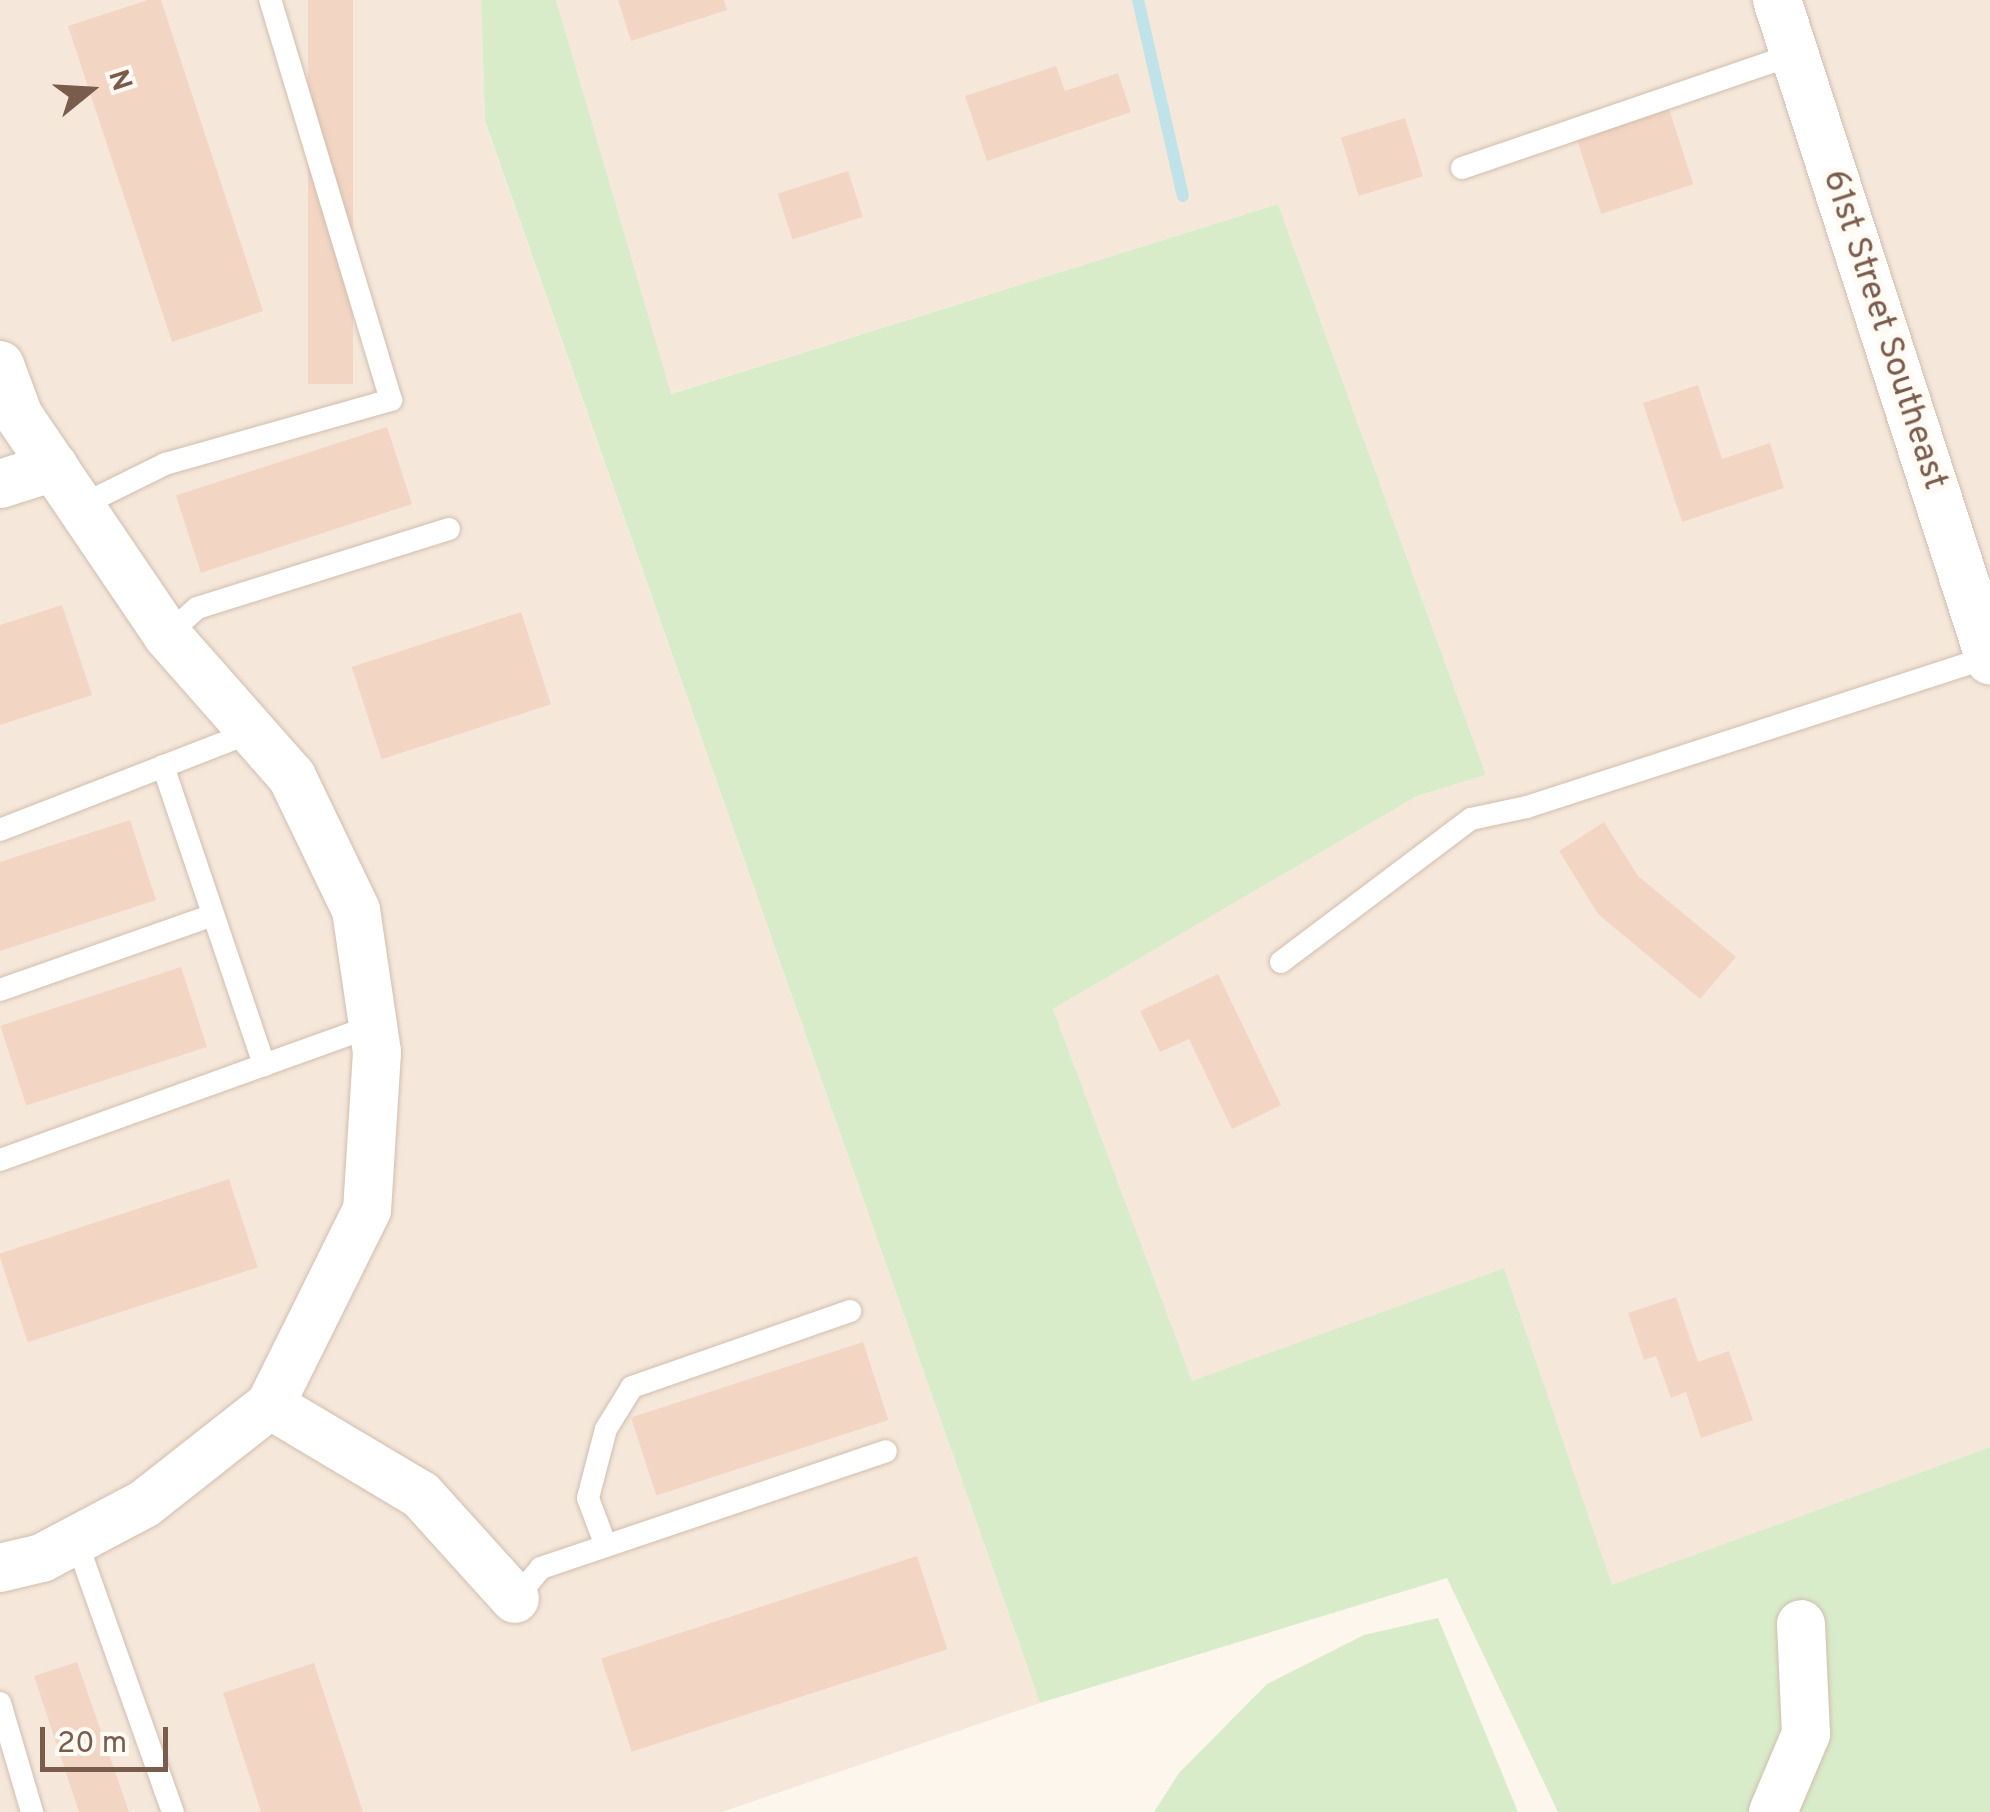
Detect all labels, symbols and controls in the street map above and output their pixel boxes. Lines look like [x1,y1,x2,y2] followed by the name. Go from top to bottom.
[40,40,140,140] north arrow
[98,66,139,96] text: N
[1812,165,1956,495] street label: 61st Street Southeast
[45,1707,172,1769] scale bar
[57,1726,127,1763] text: 20 m

